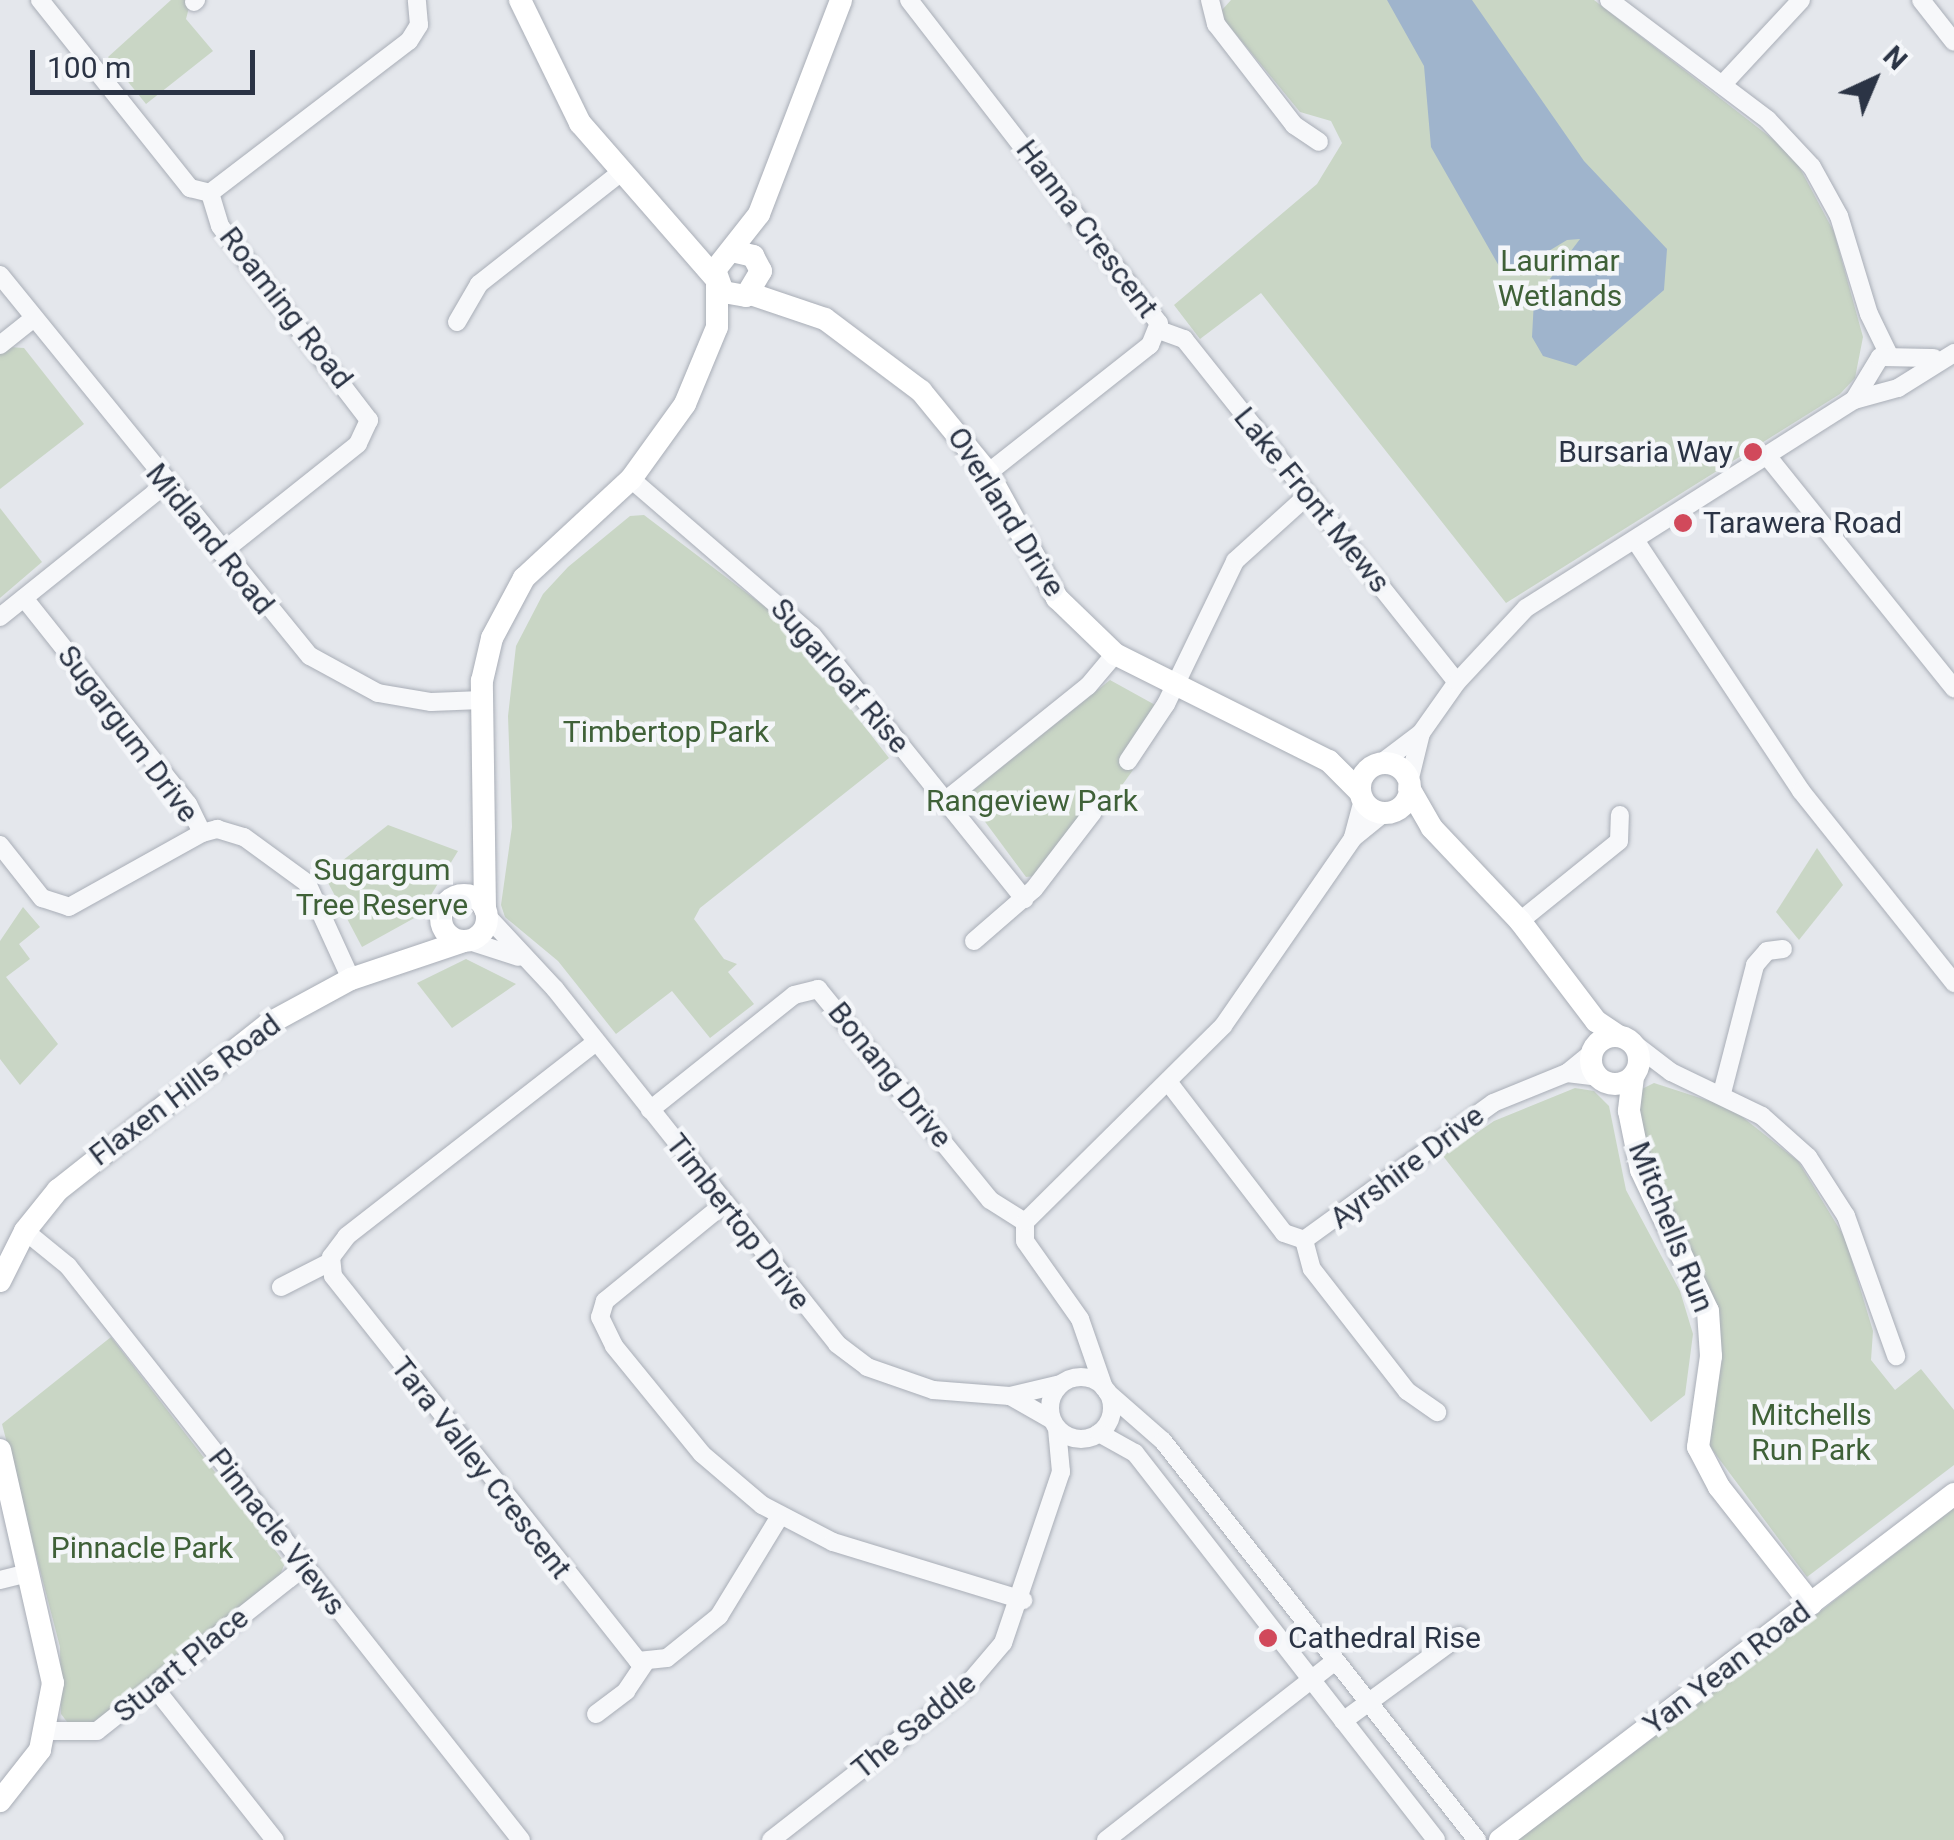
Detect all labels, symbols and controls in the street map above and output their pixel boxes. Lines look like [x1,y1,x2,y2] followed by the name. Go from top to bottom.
[35,30,260,92] scale bar
[1824,30,1924,130] north arrow
[1877,39,1914,77] text: N
[47,50,131,85] text: 100 m
[1008,133,1166,325] street label: Hanna Crescent
[212,220,360,396] street label: Roaming Road
[1498,243,1622,314] park label: Laurimar Wetlands
[1226,400,1398,600] street label: Lake Front Mews
[940,421,1072,603] street label: Overland Drive
[1558,434,1733,470] place label: Bursaria Way
[1742,441,1764,463] marker: Bursaria Way
[138,456,282,622] street label: Midland Road
[1703,505,1902,541] place label: Tarawera Road
[1672,512,1694,534] marker: Tarawera Road
[763,591,917,761] street label: Sugarloaf Rise
[50,639,206,829] street label: Sugargum Drive
[563,714,769,750] park label: Timbertop Park
[926,783,1138,819] park label: Rangeview Park
[296,852,468,922] park label: Sugargum Tree Reserve
[820,995,960,1155] street label: Bonang Drive
[82,1006,288,1174] street label: Flaxen Hills Road
[1323,1098,1491,1236] street label: Ayrshire Drive
[658,1127,818,1317] street label: Timbertop Drive
[1620,1137,1722,1317] street label: Mitchells Run
[383,1350,579,1586] street label: Tara Valley Crescent
[1750,1397,1872,1468] park label: Mitchells Run Park
[201,1441,353,1623] street label: Pinnacle Views
[51,1530,233,1566] park label: Pinnacle Park
[1637,1594,1817,1742] street label: Yan Yean Road
[106,1600,256,1730] street label: Stuart Place
[1288,1620,1481,1656] place label: Cathedral Rise
[1257,1627,1279,1649] marker: Cathedral Rise
[845,1665,983,1787] street label: The Saddle

